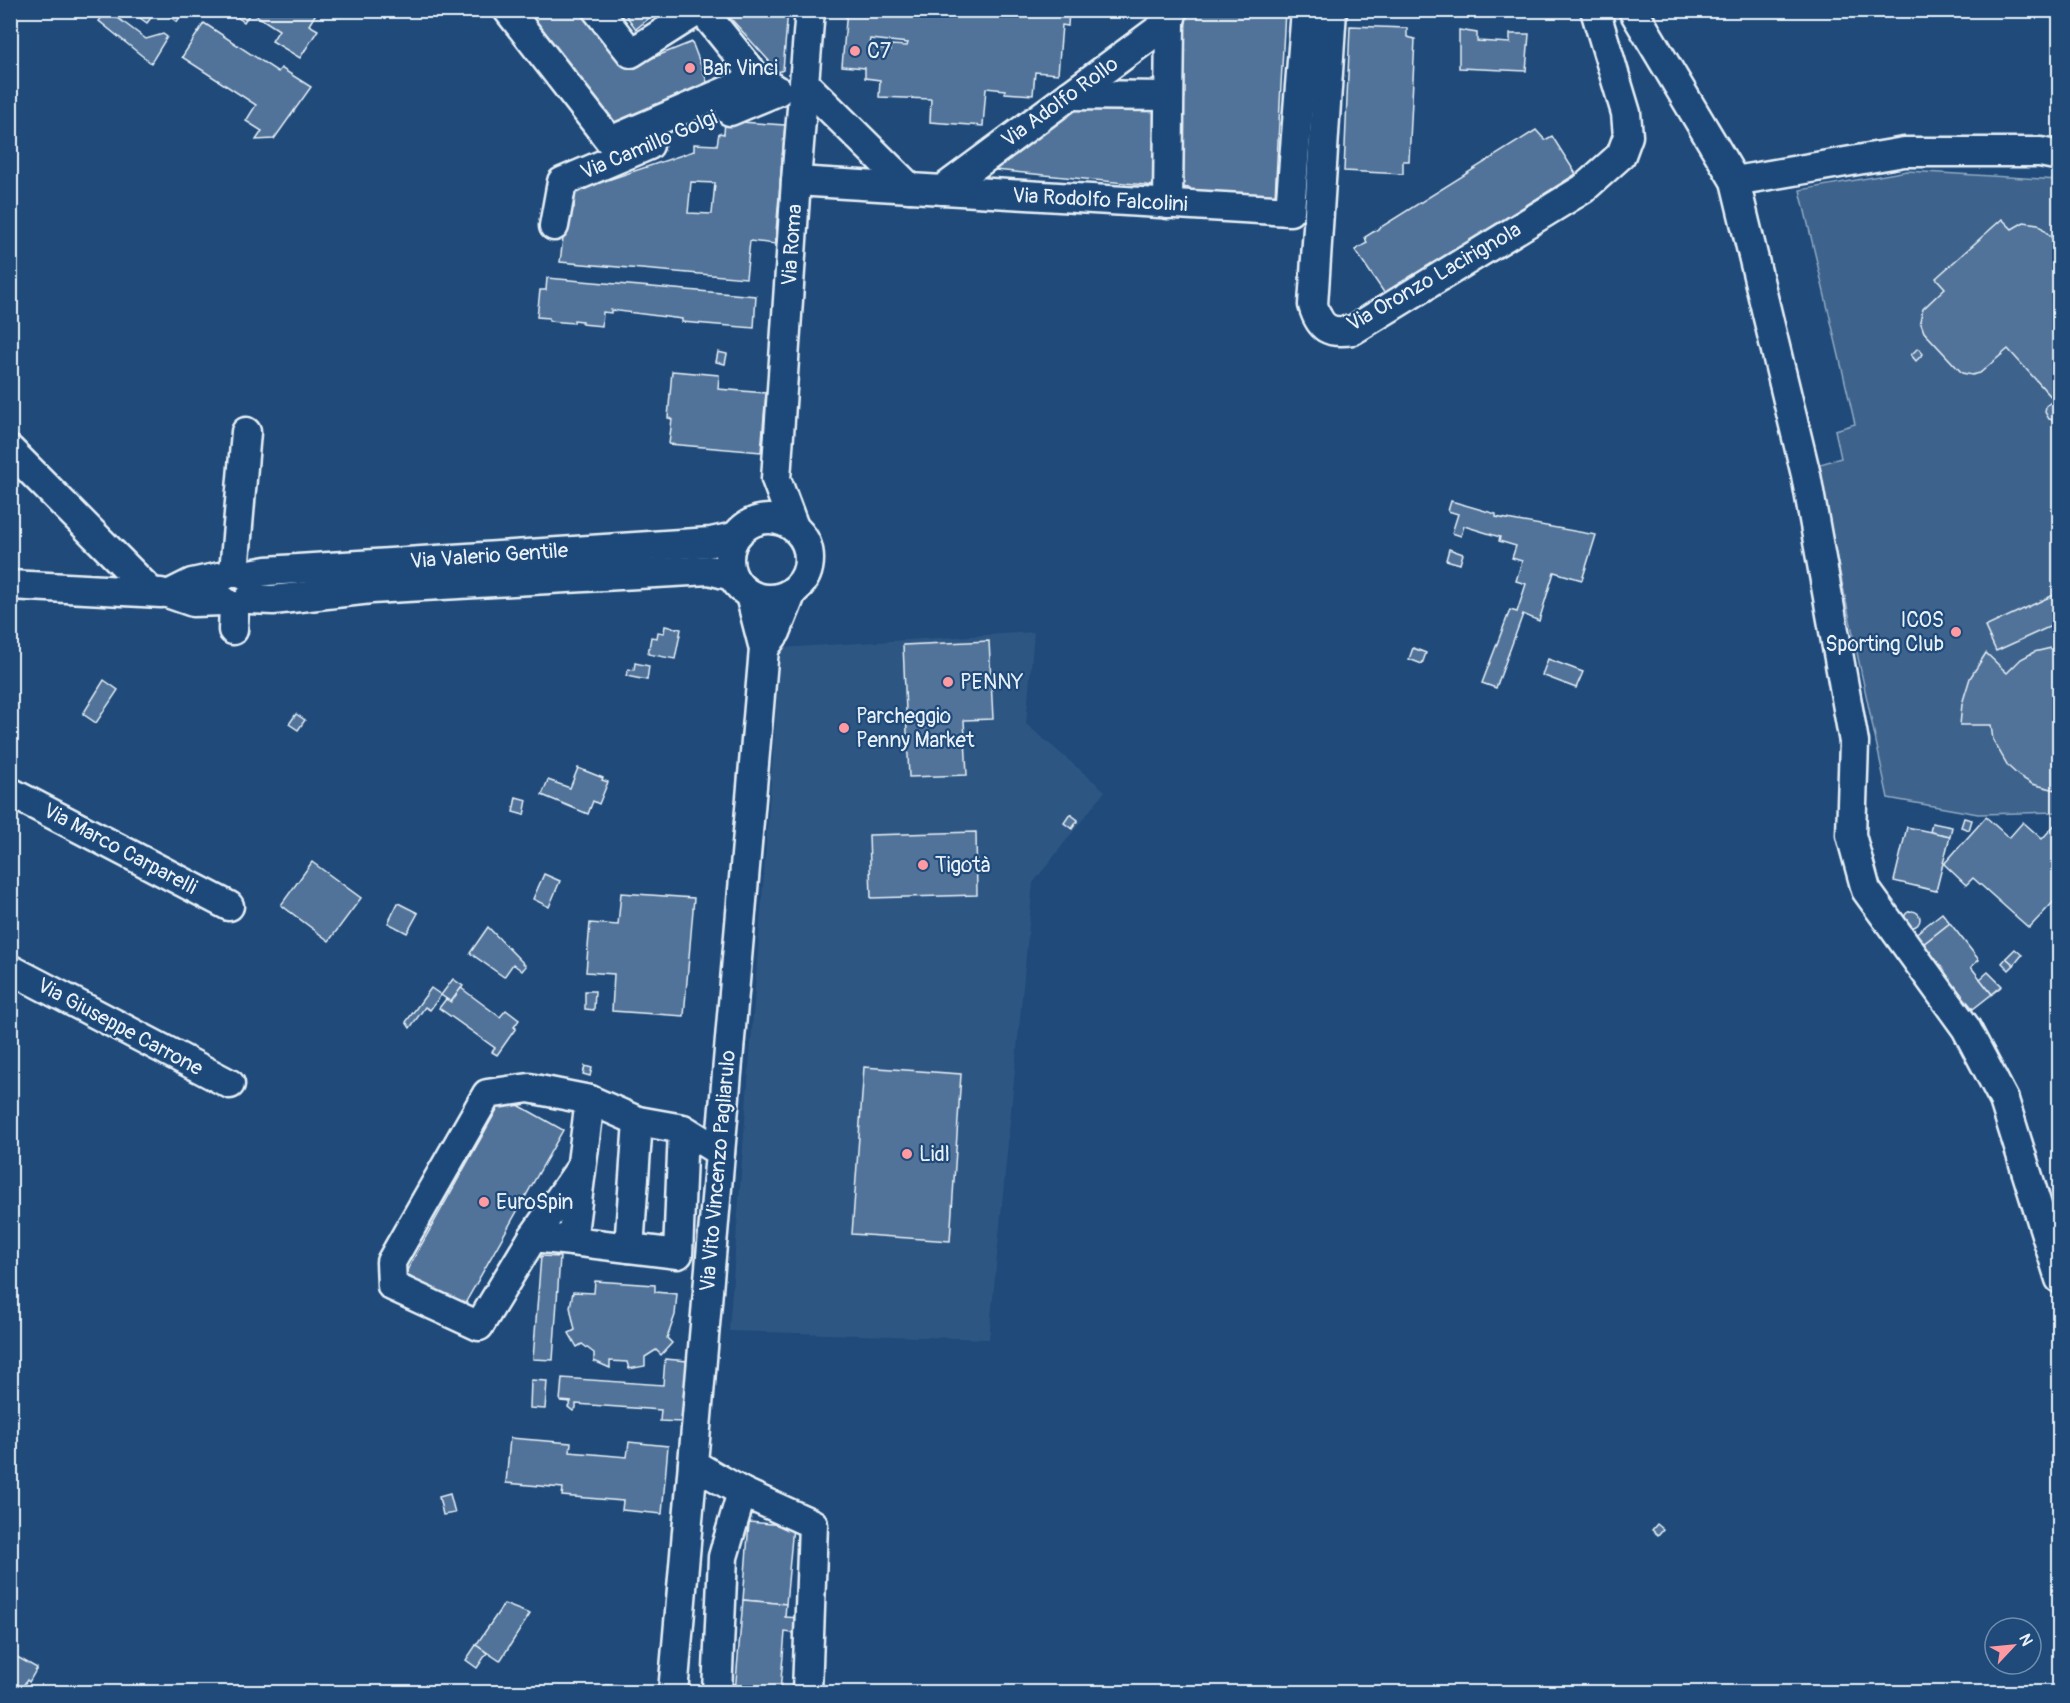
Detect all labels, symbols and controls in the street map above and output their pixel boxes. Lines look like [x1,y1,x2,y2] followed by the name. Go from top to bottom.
[867,38,891,65] place label: C7
[848,44,862,58] marker: C7
[996,50,1124,154] street label: Via Adolfo Rollo
[702,55,778,82] place label: Bar Vinci
[683,61,697,75] marker: Bar Vinci
[576,104,722,186] street label: Via Camillo Golgi
[1012,182,1189,218] street label: Via Rodolfo Falcolini
[776,203,808,287] street label: Via Roma
[1342,216,1526,338] street label: Via Oronzo Lacirignola
[409,537,570,575] street label: Via Valerio Gentile
[1825,607,1944,658] place label: ICOS Sporting Club
[1949,625,1963,639] marker: ICOS Sporting Club
[960,669,1024,696] place label: PENNY
[941,675,955,689] marker: PENNY
[856,703,975,754] place label: Parcheggio Penny Market
[837,721,851,735] marker: Parcheggio Penny Market
[38,797,202,901] street label: Via Marco Carparelli
[935,852,990,879] place label: Tigotà
[916,858,930,872] marker: Tigotà
[32,972,208,1082] street label: Via Giuseppe Carrone
[694,1049,742,1293] street label: Via Vito Vincenzo Pagliarulo
[919,1141,950,1168] place label: Lidl
[900,1147,914,1161] marker: Lidl
[496,1189,573,1216] place label: EuroSpin
[477,1195,491,1209] marker: EuroSpin
[1983,1616,2043,1676] north arrow
[2014,1631,2037,1649] text: N

